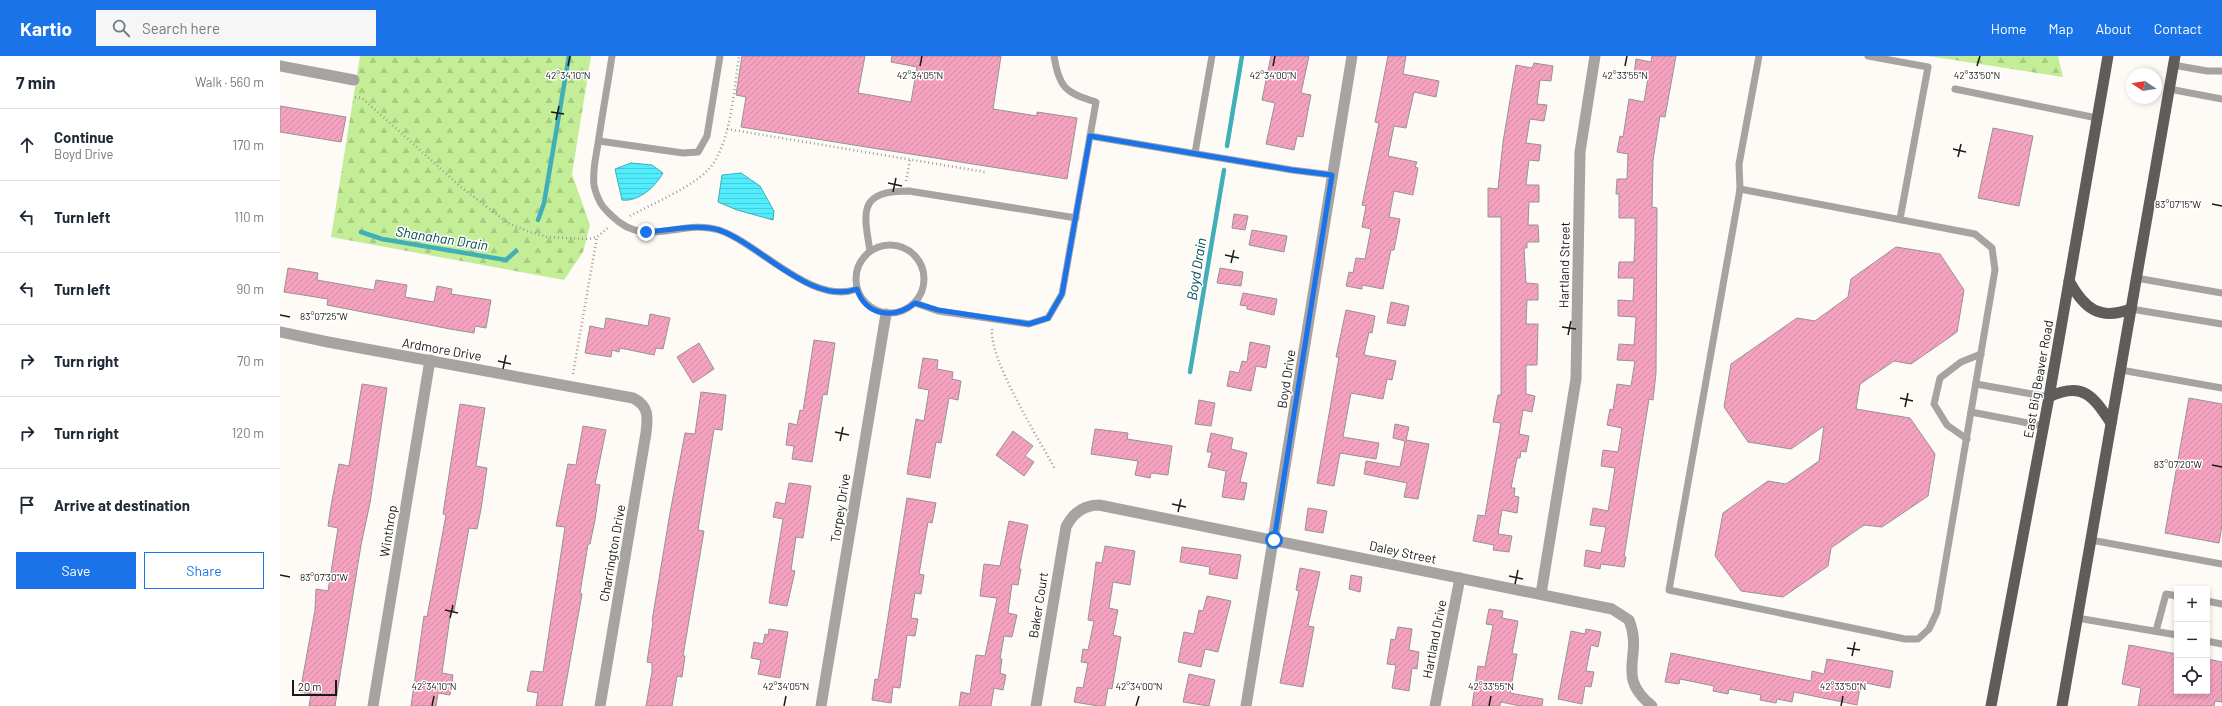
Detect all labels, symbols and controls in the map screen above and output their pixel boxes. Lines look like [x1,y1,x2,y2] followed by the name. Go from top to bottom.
[96,10,376,46] search box
[20,17,72,40] text: Kartio
[110,17,132,39] icon: search
[142,19,220,37] text: Search here
[1991,20,2027,37] text: Home
[2049,20,2073,37] text: Map
[2095,20,2132,37] text: About
[2154,20,2202,37] text: Contact
[2126,68,2162,104] north arrow
[545,69,591,81] text: 42°34'10"N
[897,69,943,81] text: 42°34'05"N
[1249,69,1297,81] text: 42°34'00"N
[1602,69,1648,81] text: 42°33'55"N
[1954,69,2000,81] text: 42°33'50"N
[16,72,56,92] text: 7 min
[195,74,264,90] text: Walk · 560 m
[54,128,114,146] text: Continue
[16,134,38,156] icon: ahead
[233,137,264,153] text: 170 m
[54,146,113,162] text: Boyd Drive
[2155,198,2201,210] text: 83°07'15"W
[16,206,38,228] icon: left
[54,208,110,226] text: Turn left
[234,209,264,225] text: 110 m
[394,222,490,254] water label: Shanahan Drain
[1555,222,1573,308] street label: Hartland Street
[637,223,655,241] route end
[1183,236,1209,302] water label: Boyd Drain
[16,278,38,300] icon: left
[54,280,110,298] text: Turn left
[237,281,264,297] text: 90 m
[300,310,348,322] text: 83°07'25"W
[2020,319,2056,439] street label: East Big Beaver Road
[401,334,483,364] street label: Ardmore Drive
[1273,348,1299,410] street label: Boyd Drive
[16,350,38,372] icon: right
[54,352,119,370] text: Turn right
[237,353,264,369] text: 70 m
[16,422,38,444] icon: right
[54,424,119,442] text: Turn right
[232,425,264,441] text: 120 m
[2154,458,2202,470] text: 83°07'20"W
[827,472,853,544] street label: Torpey Drive
[16,494,38,516] icon: arrive
[54,496,190,514] text: Arrive at destination
[596,503,628,603] street label: Charrington Drive
[376,504,400,558] street label: Winthrop
[1265,531,1283,549] route start
[1368,537,1438,567] street label: Daley Street
[16,552,136,589] button: Save
[144,552,264,589] button: Share
[300,571,348,583] text: 83°07'30"W
[1025,571,1051,639] street label: Baker Court
[2174,586,2210,694] map controls
[2174,586,2210,622] button: +
[1419,598,1449,680] street label: Hartland Drive
[2174,622,2210,658] button: −
[2174,658,2210,694] button: locate
[292,678,337,697] scale bar
[298,680,321,693] text: 20 m
[411,680,457,692] text: 42°34'10"N
[763,680,809,692] text: 42°34'05"N
[1115,680,1163,692] text: 42°34'00"N
[1468,680,1514,692] text: 42°33'55"N
[1820,680,1866,692] text: 42°33'50"N

